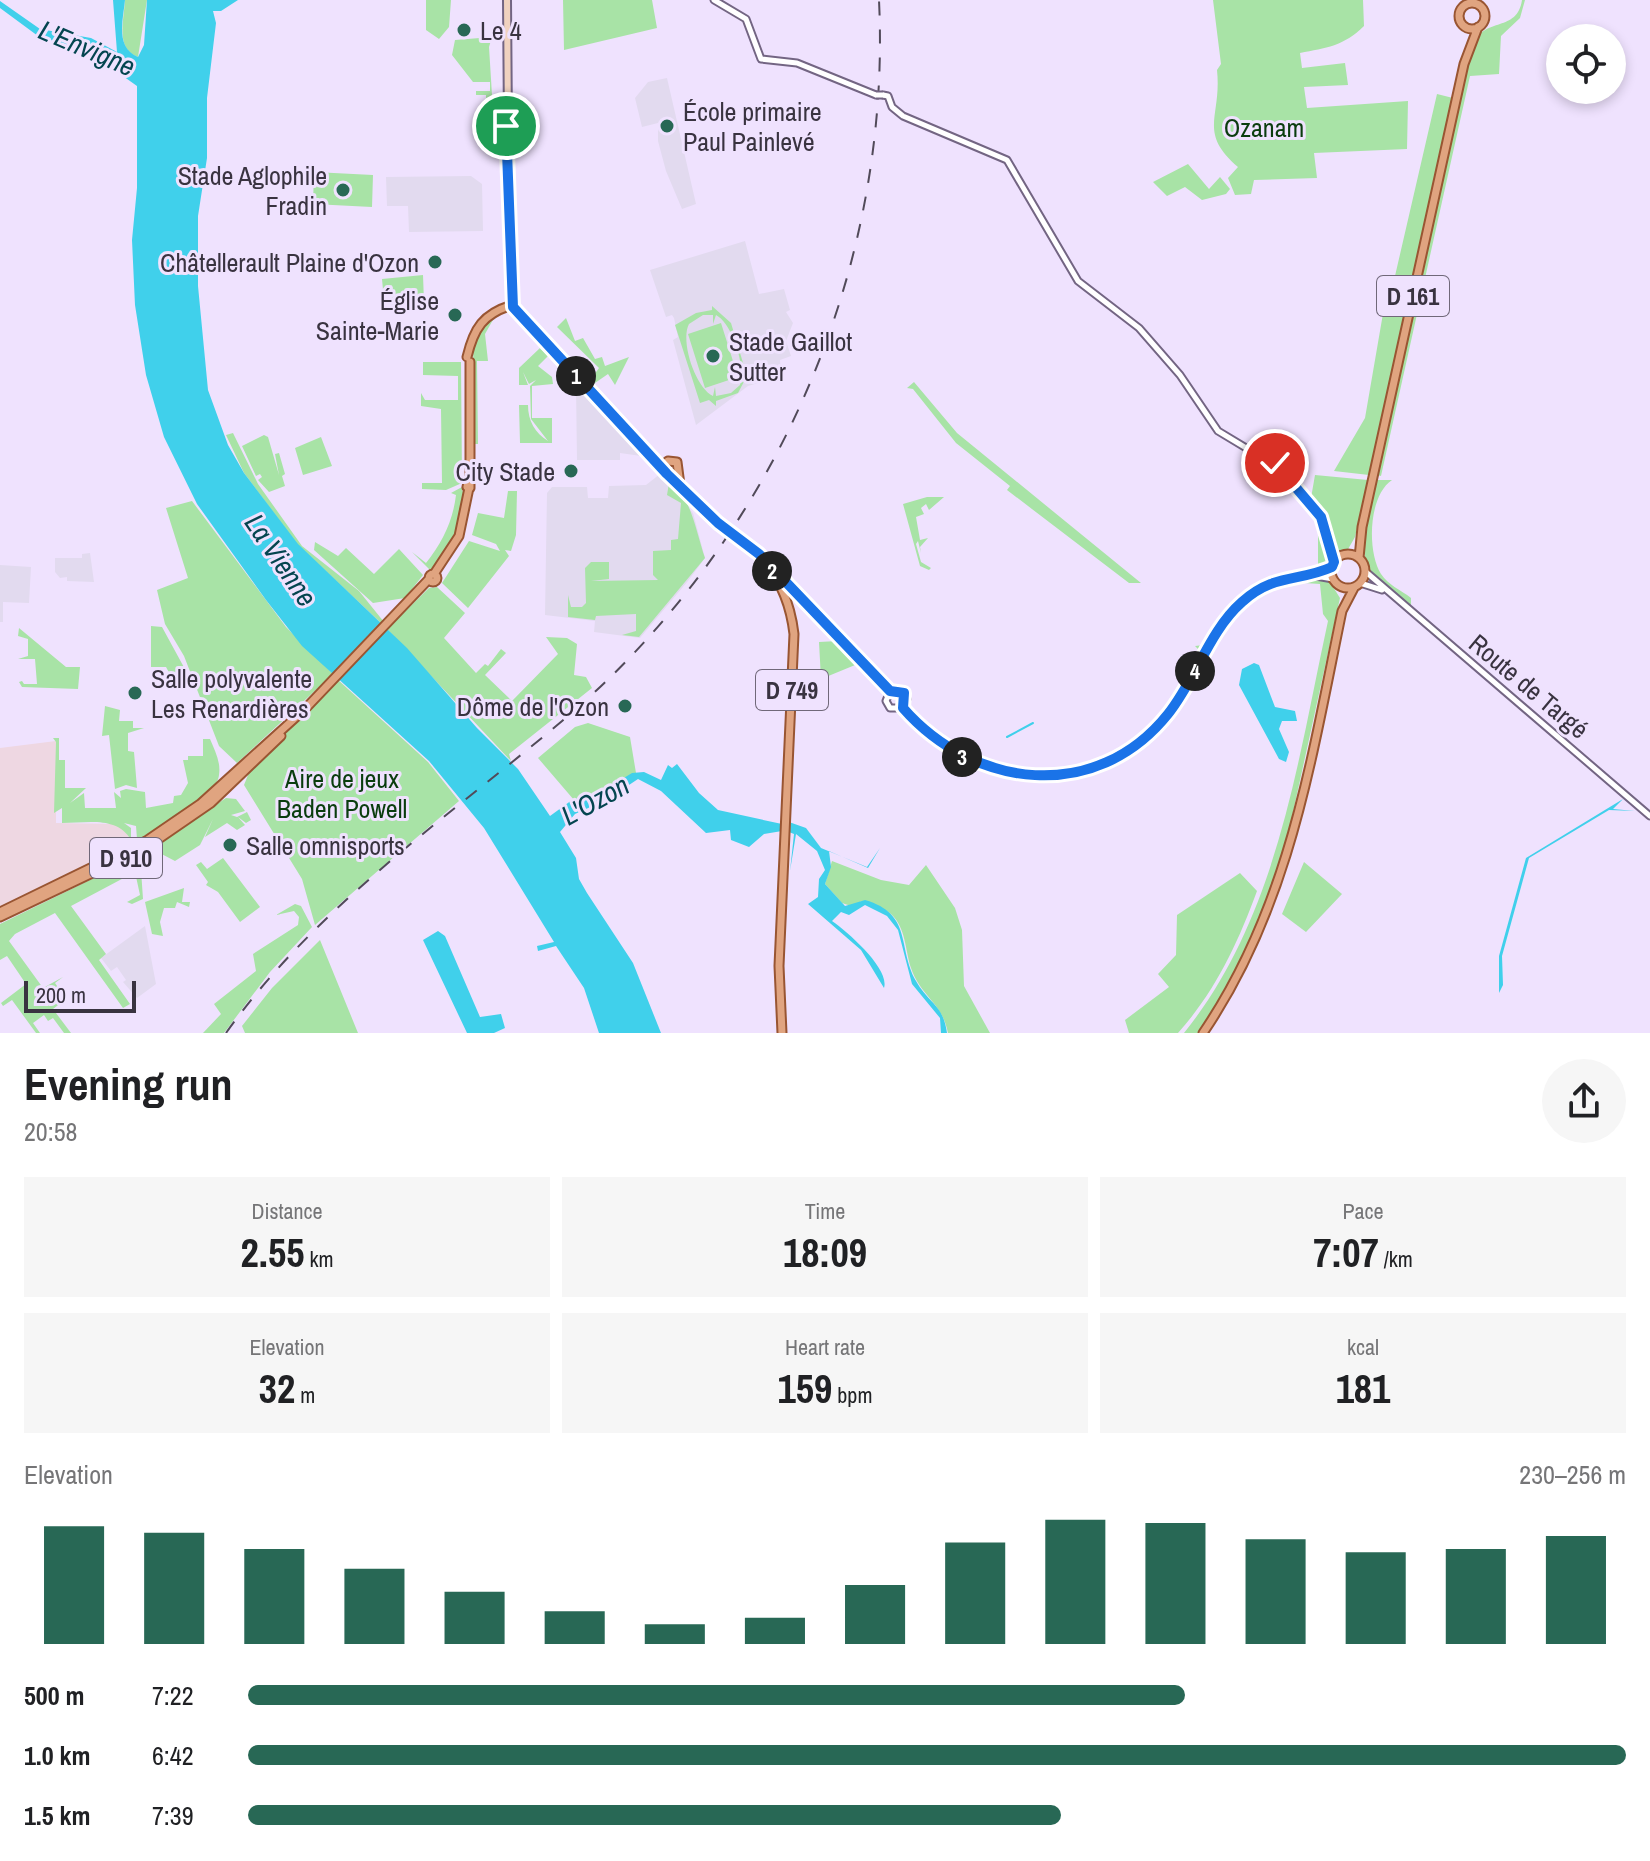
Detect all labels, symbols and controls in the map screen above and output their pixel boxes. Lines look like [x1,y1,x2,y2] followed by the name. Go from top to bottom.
[33,11,141,85] water label: L'Envigne
[480,13,522,48] place label: Le 4
[455,21,473,39] marker: Le 4
[1546,24,1626,104] map controls
[1546,24,1626,104] button: locate
[472,92,540,160] pin
[683,94,822,159] place label: École primaire Paul Painlevé
[484,104,528,148] icon: arrive
[1224,110,1304,145] park label: Ozanam
[658,117,676,135] marker: École primaire Paul Painlevé
[178,158,327,223] place label: Stade Aglophile Fradin
[334,181,352,199] marker: Stade Aglophile Fradin
[160,245,419,280] place label: Châtellerault Plaine d'Ozon
[426,253,444,271] marker: Châtellerault Plaine d'Ozon
[1377,276,1449,316] road number: D 161
[316,283,439,348] place label: Église Sainte-Marie
[446,306,464,324] marker: Église Sainte-Marie
[729,324,852,389] place label: Stade Gaillot Sutter
[704,347,722,365] marker: Stade Gaillot Sutter
[556,356,596,396] pin: 1
[571,361,581,391] text: 1
[1241,429,1309,497] pin
[1253,441,1297,485] icon: check
[455,454,555,489] place label: City Stade
[562,462,580,480] marker: City Stade
[236,506,326,614] water label: La Vienne
[752,551,792,591] pin: 2
[767,556,777,586] text: 2
[1462,626,1596,746] street label: Route de Targé
[1175,651,1215,691] pin: 4
[1190,656,1200,686] text: 4
[151,661,312,726] place label: Salle polyvalente Les Renardières
[756,670,828,710] road number: D 749
[126,684,144,702] marker: Salle polyvalente Les Renardières
[457,689,609,724] place label: Dôme de l'Ozon
[616,697,634,715] marker: Dôme de l'Ozon
[942,737,982,777] pin: 3
[957,742,967,772] text: 3
[277,761,407,826] park label: Aire de jeux Baden Powell
[554,766,636,834] water label: L'Ozon
[246,828,405,863] place label: Salle omnisports
[221,836,239,854] marker: Salle omnisports
[90,838,162,878] road number: D 910
[24,977,136,1013] scale bar
[36,980,86,1010] text: 200 m
[24,1054,233,1114] text: Evening run
[1542,1059,1626,1143] button: share
[24,1114,77,1149] text: 20:58
[251,1196,323,1226] text: Distance
[805,1196,845,1226] text: Time
[1342,1196,1384,1226] text: Pace
[241,1226,304,1279] text: 2.55
[783,1226,867,1279] text: 18:09
[1313,1226,1379,1279] text: 7:07
[304,1244,333,1274] text: km
[1379,1244,1413,1274] text: /km
[249,1332,325,1362] text: Elevation
[785,1332,865,1362] text: Heart rate
[1347,1332,1379,1362] text: kcal
[259,1362,295,1415] text: 32
[778,1362,832,1415] text: 159
[1336,1362,1390,1415] text: 181
[295,1380,315,1410] text: m
[832,1380,872,1410] text: bpm
[24,1457,113,1492] text: Elevation
[1519,1457,1626,1492] text: 230–256 m
[24,1678,84,1713] text: 500 m
[152,1678,194,1713] text: 7:22
[24,1738,90,1773] text: 1.0 km
[152,1738,194,1773] text: 6:42
[24,1798,90,1833] text: 1.5 km
[152,1798,194,1833] text: 7:39

